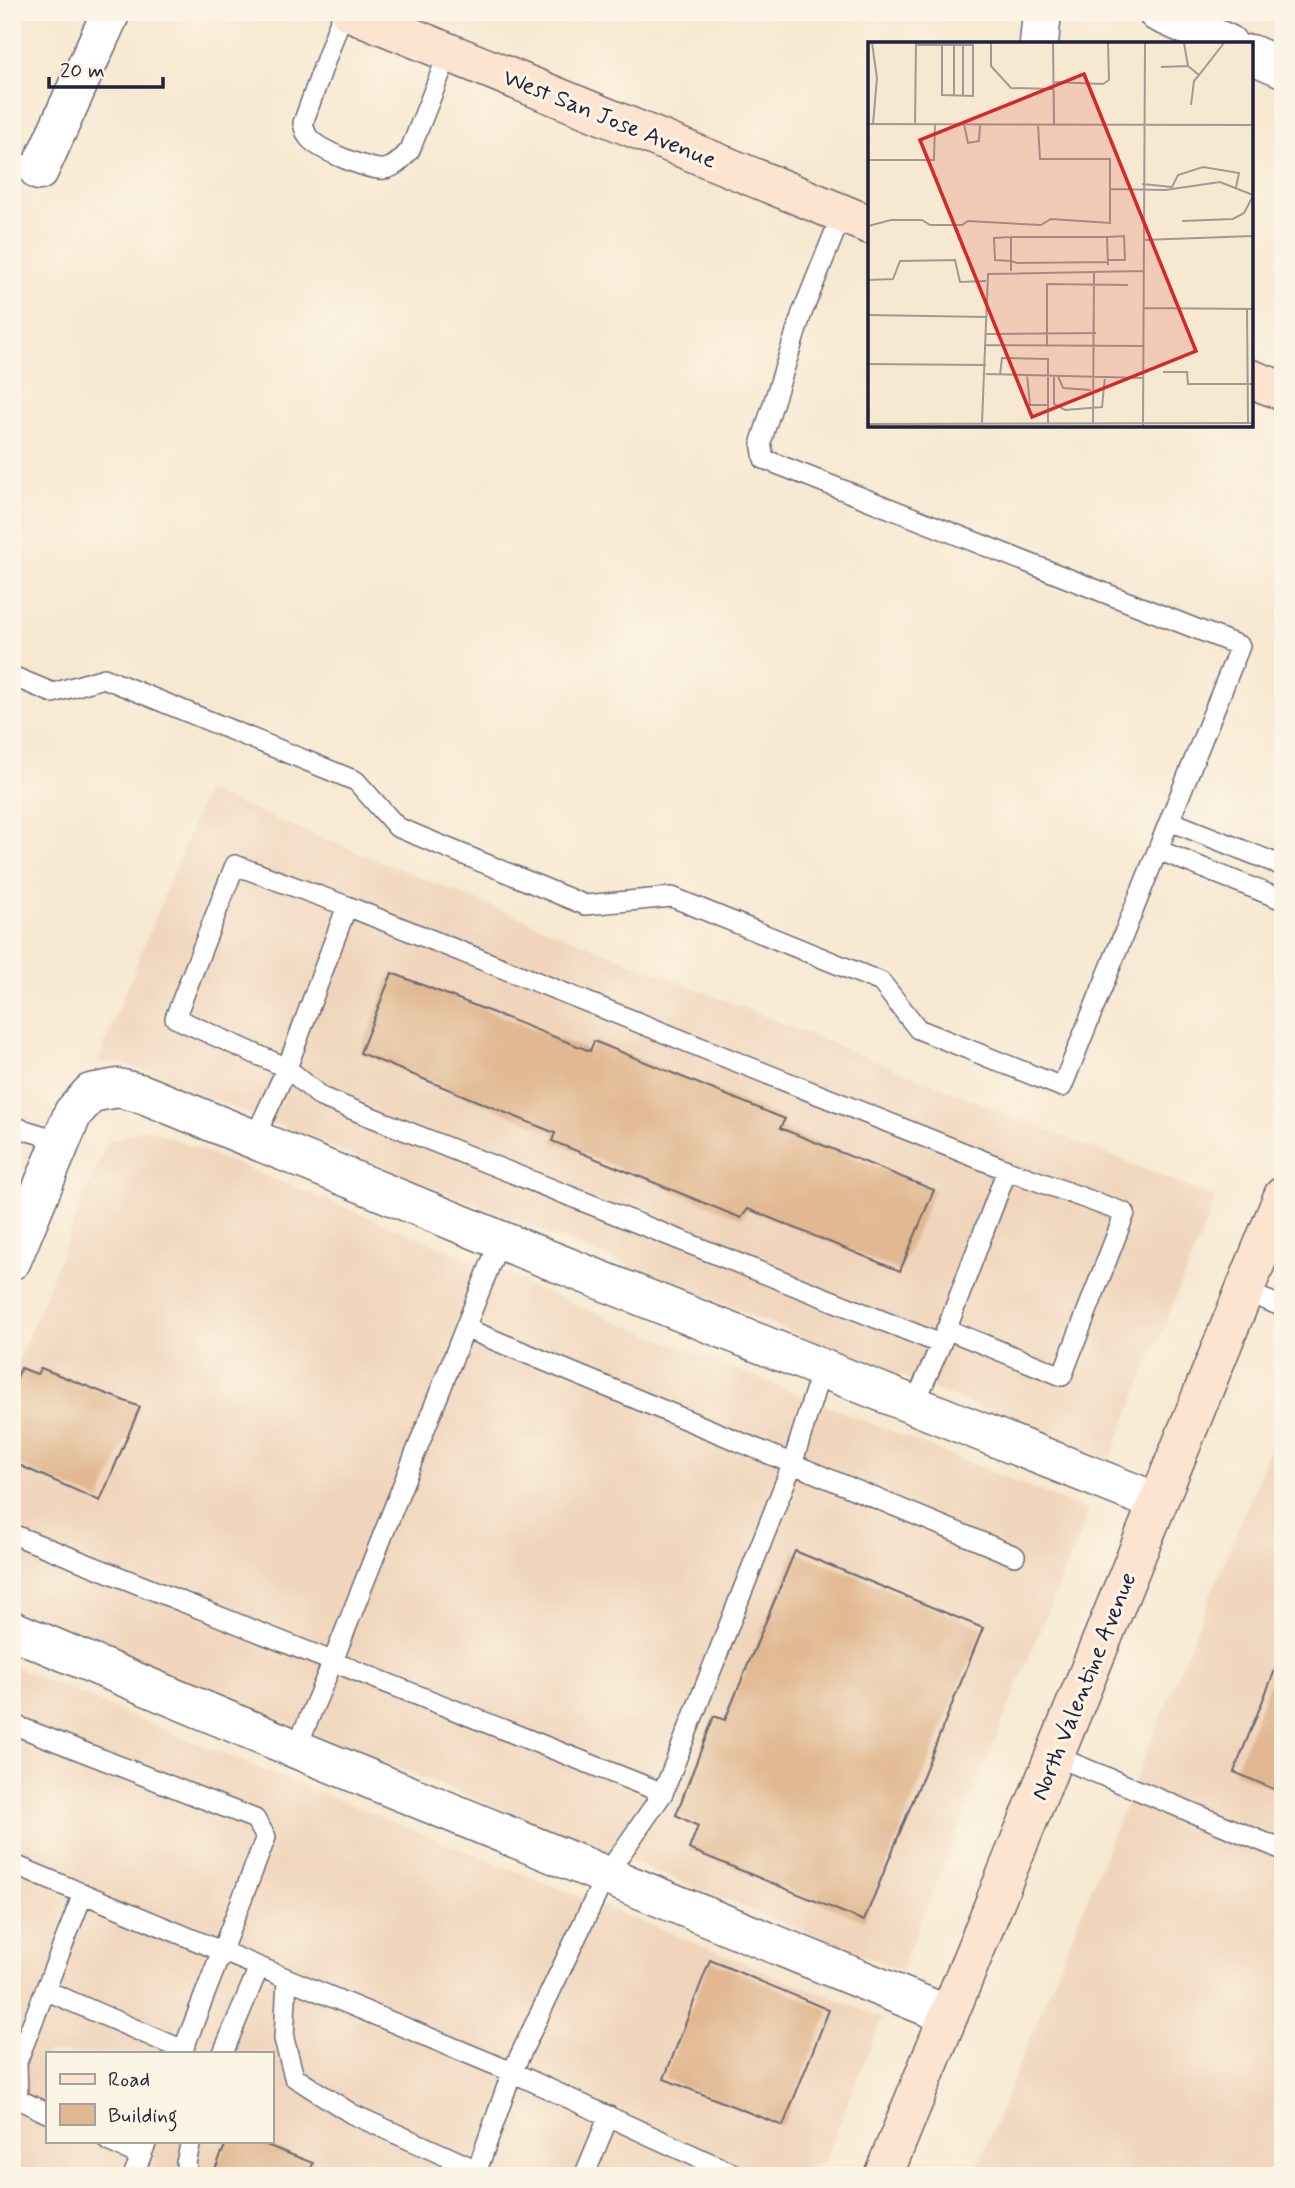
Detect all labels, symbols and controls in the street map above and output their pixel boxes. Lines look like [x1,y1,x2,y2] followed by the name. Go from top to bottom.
[868,42,1253,427] inset map
[49,46,163,90] scale bar
[60,57,105,85] text: 20 m
[498,62,721,176] street label: West San Jose Avenue
[1024,1568,1144,1805] street label: North Valentine Avenue
[46,2052,273,2142] legend
[108,2066,150,2094] text: Road
[108,2102,178,2132] text: Building

